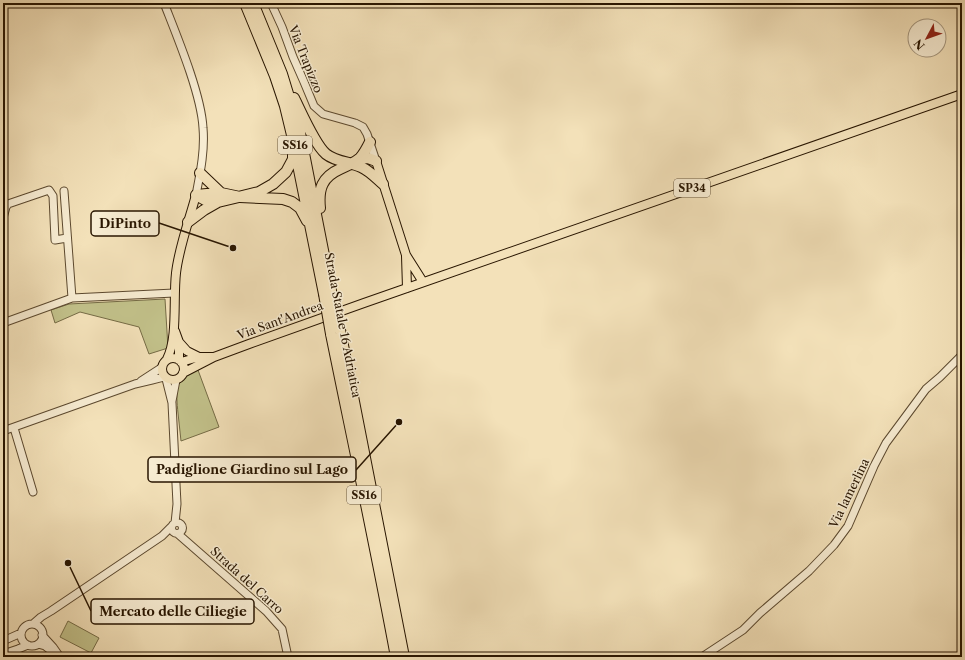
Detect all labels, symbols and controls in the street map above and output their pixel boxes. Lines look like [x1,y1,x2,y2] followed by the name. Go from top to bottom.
[907,18,947,58] north arrow
[285,22,326,95] street label: Via Trapizzo
[911,36,928,53] text: N
[278,136,312,154] road number: SS16
[674,179,710,197] road number: SP34
[91,211,159,236] callout: DiPinto
[99,215,151,231] text: DiPinto
[322,251,365,400] street label: Strada Statale 16 Adriatica
[234,297,326,343] street label: Via Sant'Andrea
[825,455,873,531] street label: Via lamerlina
[148,457,356,482] callout: Padiglione Giardino sul Lago
[156,461,348,477] text: Padiglione Giardino sul Lago
[347,486,381,504] road number: SS16
[207,543,287,617] street label: Strada del Carro
[91,599,254,624] callout: Mercato delle Ciliegie
[99,603,247,619] text: Mercato delle Ciliegie

